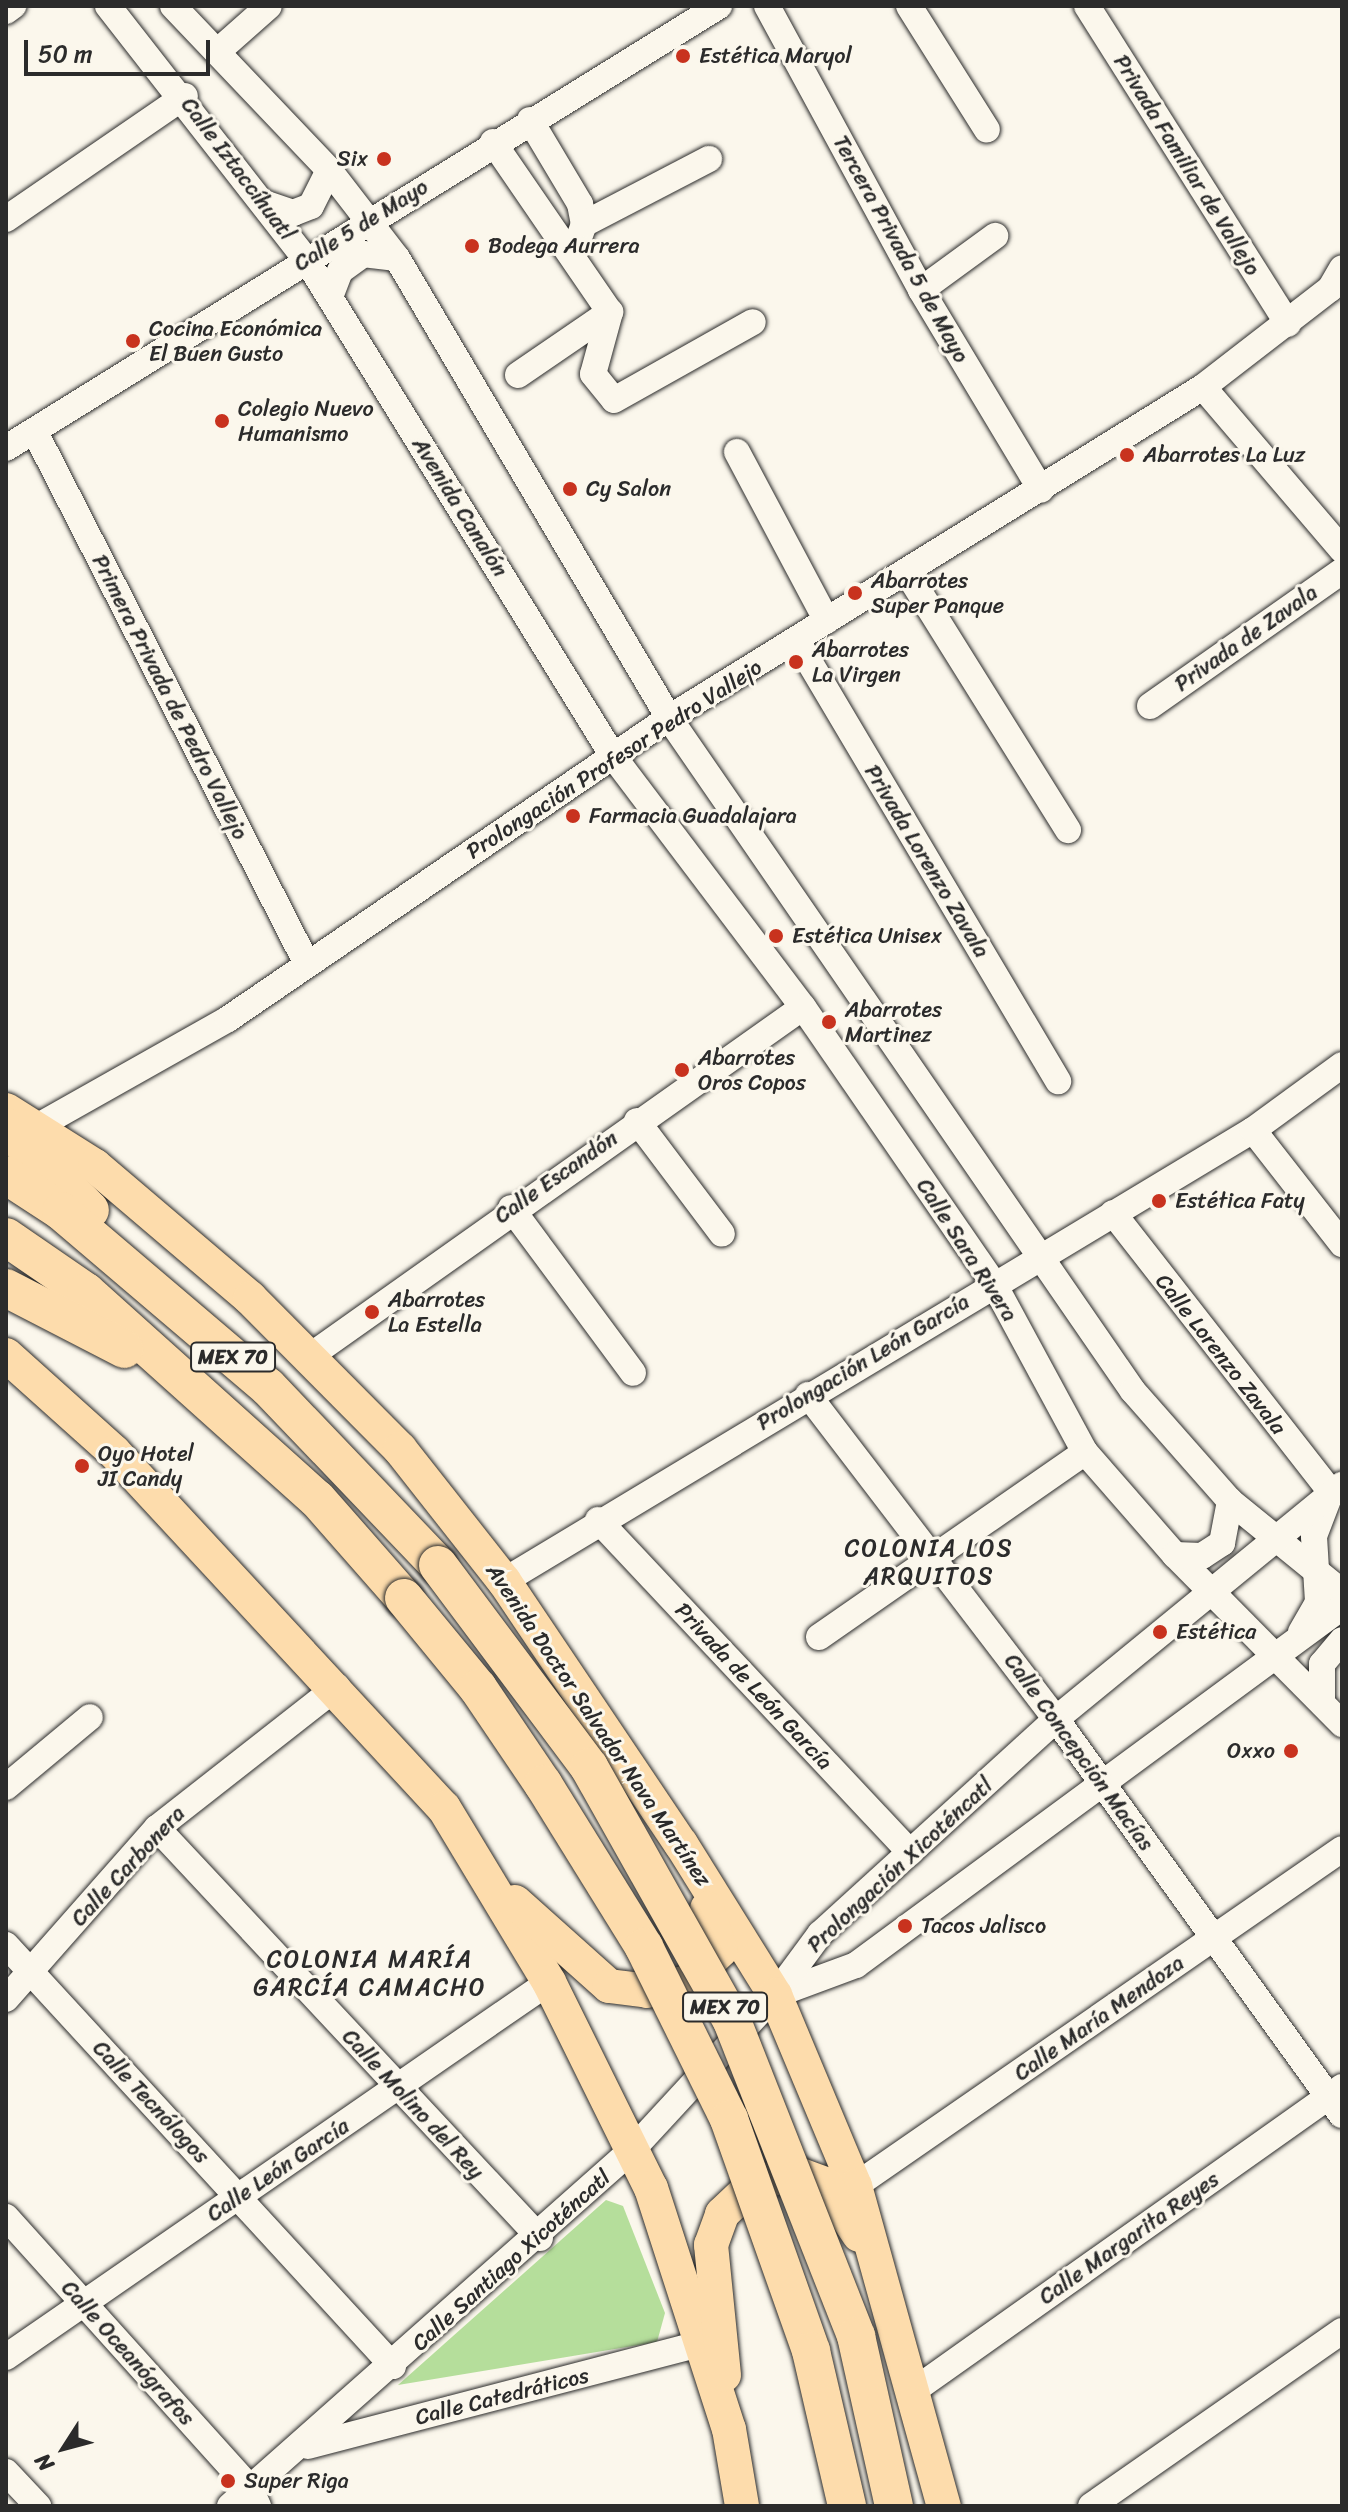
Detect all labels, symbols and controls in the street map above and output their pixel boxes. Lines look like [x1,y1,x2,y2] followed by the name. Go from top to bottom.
[28,24,214,74] scale bar
[38,33,93,75] text: 50 m
[699,43,852,69] place label: Estética Maryol
[674,47,692,65] marker: Estética Maryol
[1108,50,1266,280] street label: Privada Familiar de Vallejo
[176,92,300,246] street label: Calle Iztaccíhuatl
[827,131,975,367] street label: Tercera Privada 5 de Mayo
[337,146,368,172] place label: Six
[375,150,393,168] marker: Six
[289,173,433,277] street label: Calle 5 de Mayo
[488,233,639,259] place label: Bodega Aurrera
[463,237,481,255] marker: Bodega Aurrera
[149,315,322,366] place label: Cocina Económica El Buen Gusto
[124,332,142,350] marker: Cocina Económica El Buen Gusto
[238,395,374,446] place label: Colegio Nuevo Humanismo
[213,412,231,430] marker: Colegio Nuevo Humanismo
[407,432,513,582] street label: Avenida Canalón
[1143,442,1305,468] place label: Abarrotes La Luz
[1118,446,1136,464] marker: Abarrotes La Luz
[586,476,671,502] place label: Cy Salon
[561,480,579,498] marker: Cy Salon
[87,551,253,843] street label: Primera Privada de Pedro Vallejo
[871,567,1004,618] place label: Abarrotes Super Panque
[1169,579,1323,697] street label: Privada de Zavala
[846,584,864,602] marker: Abarrotes Super Panque
[812,636,909,688] place label: Abarrotes La Virgen
[787,653,805,671] marker: Abarrotes La Virgen
[462,654,766,864] street label: Prolongación Profesor Pedro Vallejo
[859,760,995,962] street label: Privada Lorenzo Zavala
[589,803,797,829] place label: Farmacia Guadalajara
[564,807,582,825] marker: Farmacia Guadalajara
[792,923,943,949] place label: Estética Unisex
[767,927,785,945] marker: Estética Unisex
[845,996,942,1048] place label: Abarrotes Martinez
[820,1013,838,1031] marker: Abarrotes Martinez
[698,1044,806,1096] place label: Abarrotes Oros Copos
[673,1061,691,1079] marker: Abarrotes Oros Copos
[489,1125,623,1229] street label: Calle Escandón
[911,1173,1023,1327] street label: Calle Sara Rivera
[1175,1188,1305,1214] place label: Estética Faty
[1150,1192,1168,1210] marker: Estética Faty
[1150,1268,1292,1440] street label: Calle Lorenzo Zavala
[388,1286,485,1338] place label: Abarrotes La Estella
[752,1288,974,1436] street label: Prolongación León García
[363,1303,381,1321] marker: Abarrotes La Estella
[189,1341,277,1373] road number: MEX 70
[98,1440,195,1492] place label: Oyo Hotel JI Candy
[73,1457,91,1475] marker: Oyo Hotel JI Candy
[845,1535,1013,1591] district label: COLONIA LOS ARQUITOS
[481,1559,717,1891] street label: Avenida Doctor Salvador Nava Martínez
[670,1597,838,1775] street label: Privada de León García
[1176,1619,1256,1645] place label: Estética
[1151,1623,1169,1641] marker: Estética
[998,1648,1160,1856] street label: Calle Concepción Macías
[1227,1738,1275,1764] place label: Oxxo
[1282,1742,1300,1760] marker: Oxxo
[802,1772,998,1958] street label: Prolongación Xicoténcatl
[66,1801,190,1931] street label: Calle Carbonera
[921,1913,1046,1939] place label: Tacos Jalisco
[896,1917,914,1935] marker: Tacos Jalisco
[254,1946,486,2002] district label: COLONIA MARÍA GARCÍA CAMACHO
[1009,1950,1189,2086] street label: Calle María Mendoza
[681,1991,769,2023] road number: MEX 70
[337,2024,489,2184] street label: Calle Molino del Rey
[87,2035,215,2169] street label: Calle Tecnólogos
[202,2113,354,2227] street label: Calle León García
[406,2164,616,2356] street label: Calle Santiago Xicoténcatl
[1034,2166,1224,2310] street label: Calle Margarita Reyes
[56,2275,200,2431] street label: Calle Oceanógrafos
[412,2362,592,2430] street label: Calle Catedráticos
[24,2408,104,2488] north arrow
[24,2445,64,2480] text: N
[244,2468,349,2494] place label: Super Riga
[219,2472,237,2490] marker: Super Riga

